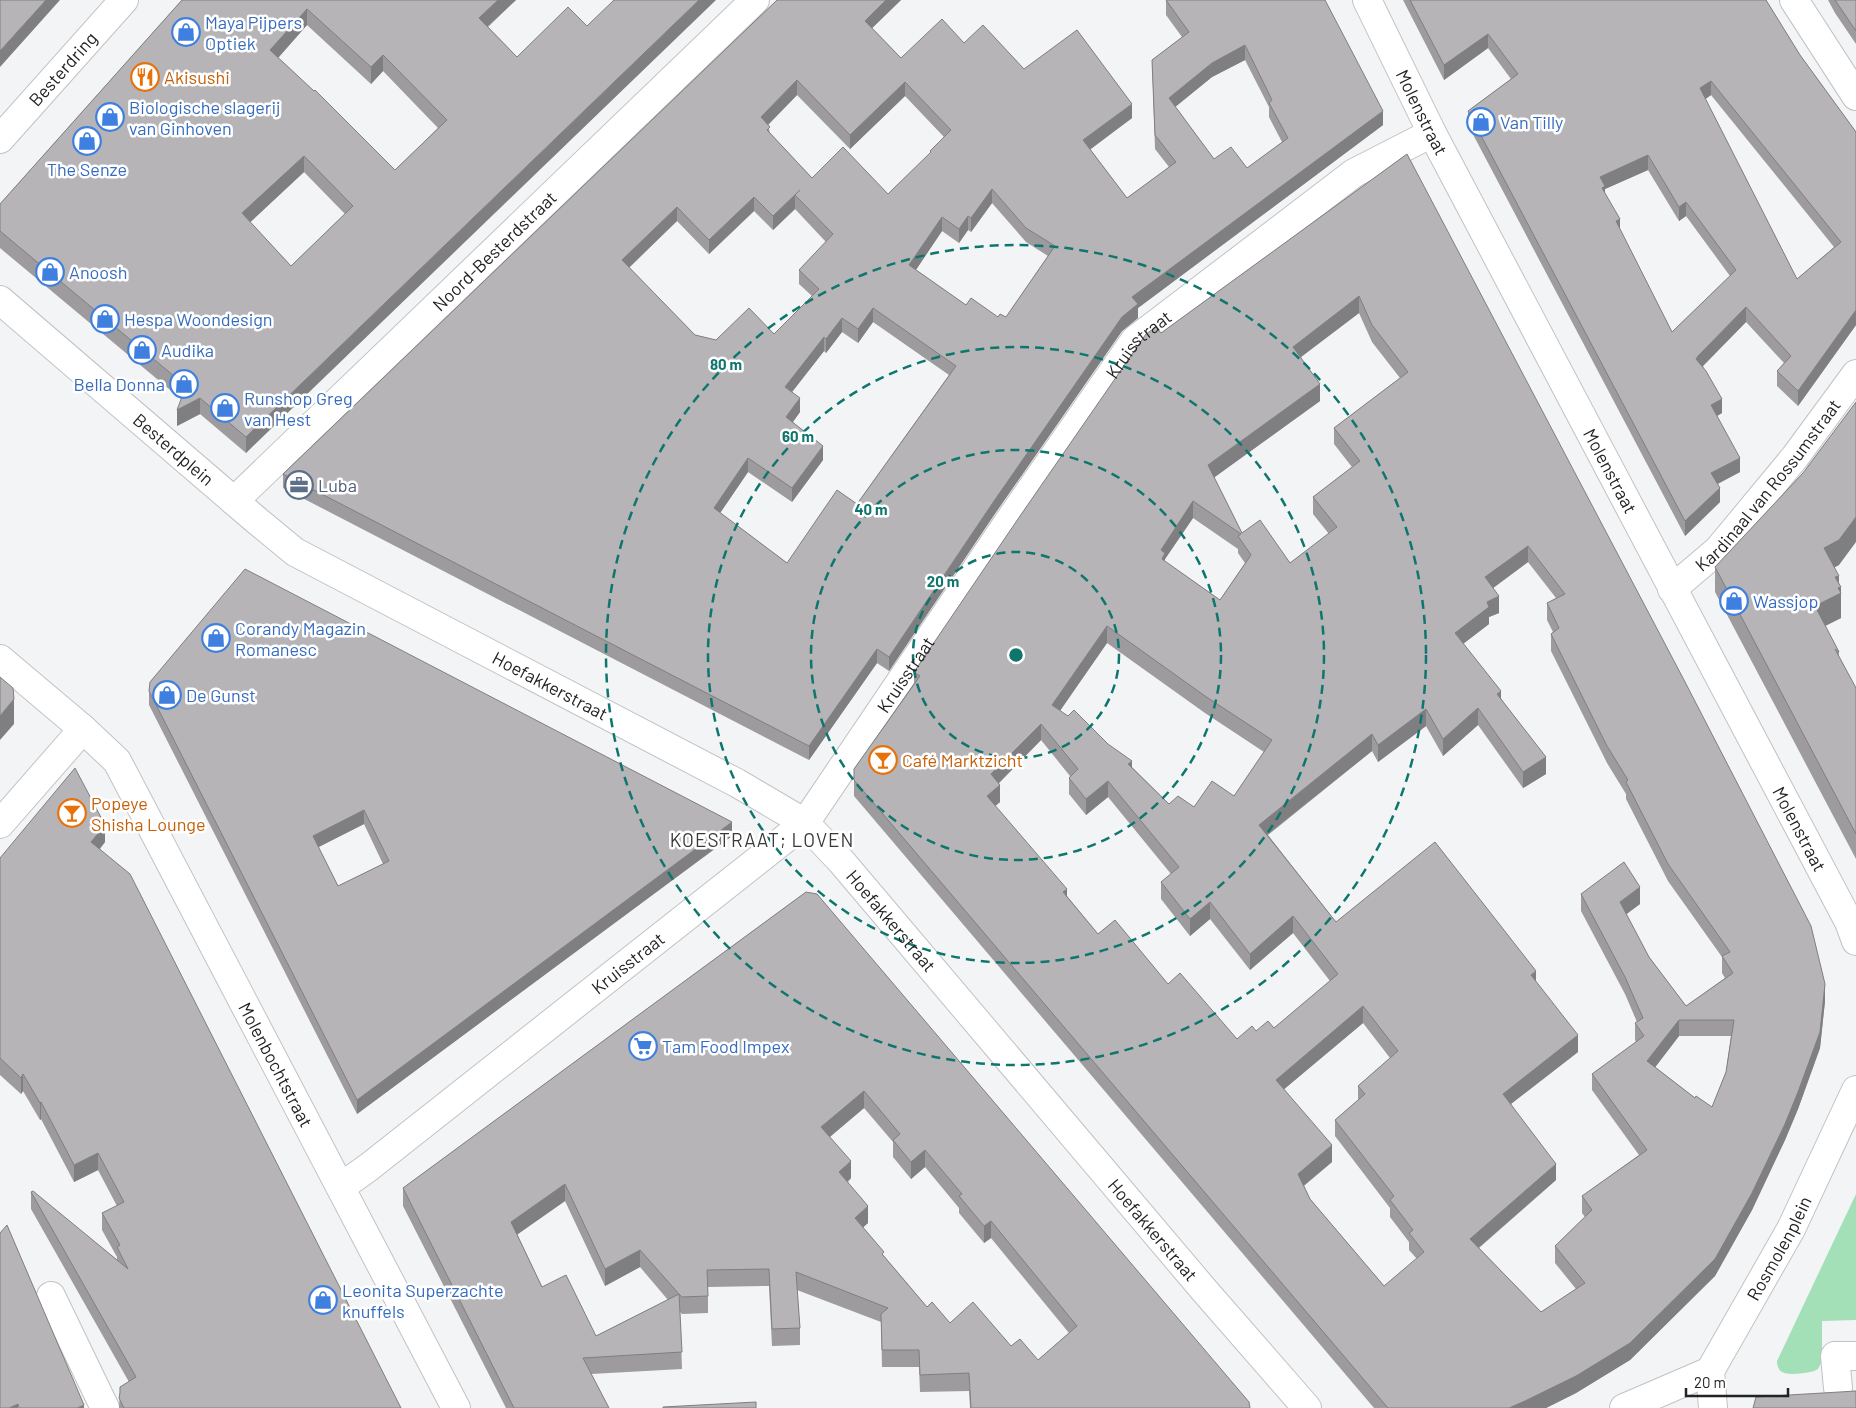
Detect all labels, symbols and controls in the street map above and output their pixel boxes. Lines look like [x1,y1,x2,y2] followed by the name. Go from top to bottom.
[205,11,302,54] place label: Maya Pijpers Optiek
[171,17,201,47] shop icon: Maya Pijpers Optiek
[24,27,101,111] street label: Besterdring
[130,62,160,92] restaurant icon: Akisushi
[164,66,230,88] place label: Akisushi
[1392,66,1453,159] street label: Molenstraat
[129,96,280,139] place label: Biologische slagerij van Ginhoven
[95,102,125,132] shop icon: Biologische slagerij van Ginhoven
[1466,107,1496,137] shop icon: Van Tilly
[1500,111,1563,133] place label: Van Tilly
[72,126,102,156] shop icon: The Senze
[47,158,127,180] place label: The Senze
[428,186,561,315] street label: Noord-Besterdstraat
[35,257,65,287] shop icon: Anoosh
[69,261,127,283] place label: Anoosh
[90,304,120,334] shop icon: Hespa Woondesign
[1101,305,1176,383] street label: Kruisstraat
[124,308,273,330] place label: Hespa Woondesign
[127,335,157,365] shop icon: Audika
[161,339,214,361] place label: Audika
[710,355,742,373] text: 80 m
[169,369,199,399] shop icon: Bella Donna
[74,373,165,395] place label: Bella Donna
[244,387,353,430] place label: Runshop Greg van Hest
[210,393,240,423] shop icon: Runshop Greg van Hest
[1690,395,1845,576] street label: Kardinaal van Rossumstraat
[129,408,219,490] street label: Besterdplein
[1579,425,1642,517] street label: Molenstraat
[782,427,814,445] text: 60 m
[284,470,314,500] office icon: Luba
[318,474,357,496] place label: Luba
[854,500,888,518] text: 40 m
[927,572,959,590] text: 20 m
[1719,586,1749,616] shop icon: Wassjop
[1753,590,1818,612] place label: Wassjop
[235,617,366,660] place label: Corandy Magazin Romanesc
[201,623,231,653] shop icon: Corandy Magazin Romanesc
[872,632,939,717] street label: Kruisstraat
[489,646,612,725] street label: Hoefakkerstraat
[1007,646,1025,664] centre of rings
[152,680,182,710] shop icon: De Gunst
[186,684,256,706] place label: De Gunst
[868,745,898,775] bar icon: Café Marktzicht
[902,749,1023,771] place label: Café Marktzicht
[1768,783,1831,875] street label: Molenstraat
[91,792,206,835] place label: Popeye Shisha Lounge
[57,798,87,828] bar icon: Popeye Shisha Lounge
[670,828,854,851] district label: KOESTRAAT; LOVEN
[842,865,941,976] street label: Hoefakkerstraat
[587,927,669,998] street label: Kruisstraat
[234,998,318,1131] street label: Molenbochtstraat
[628,1031,658,1061] supermarket icon: Tam Food Impex
[662,1035,790,1057] place label: Tam Food Impex
[1104,1174,1202,1285] street label: Hoefakkerstraat
[1742,1193,1816,1304] street label: Rosmolenplein
[342,1279,504,1322] place label: Leonita Superzachte knuffels
[308,1285,338,1315] shop icon: Leonita Superzachte knuffels
[1686,1366,1788,1398] scale bar
[1694,1373,1726,1391] text: 20 m

